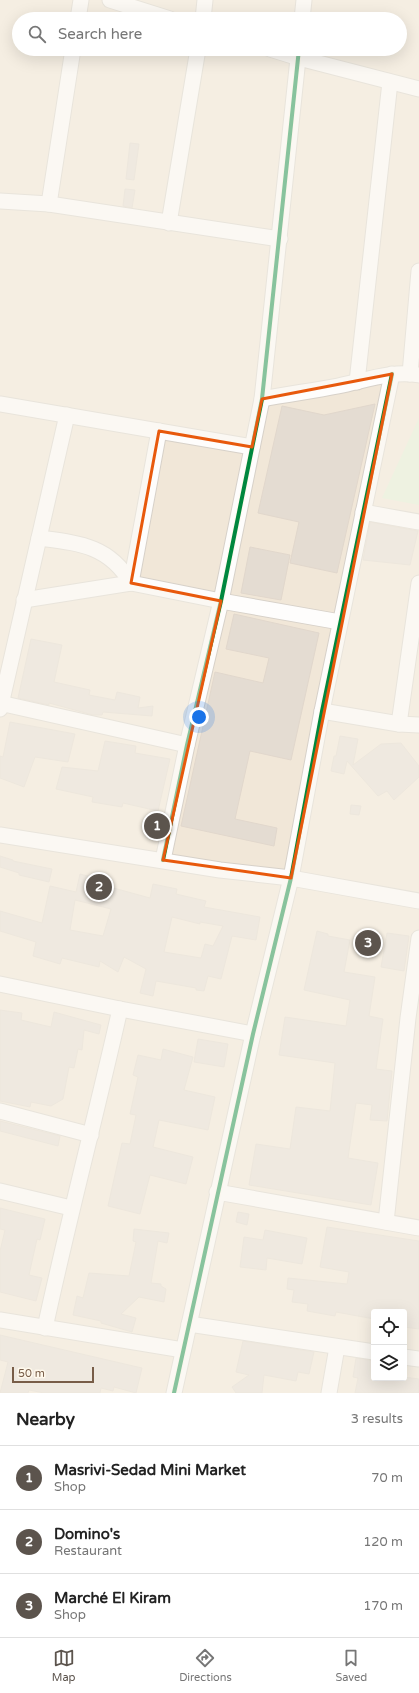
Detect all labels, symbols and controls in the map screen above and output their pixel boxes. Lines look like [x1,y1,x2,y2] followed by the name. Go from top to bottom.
[12,12,407,56] search box
[26,23,48,45] icon: search
[58,25,142,43] text: Search here
[189,707,209,727] your location
[144,811,170,841] pin: 1
[86,872,112,902] pin: 2
[355,928,381,958] pin: 3
[371,1309,407,1381] map controls
[371,1309,407,1345] button: locate
[371,1345,407,1381] button: layers
[12,1365,94,1384] scale bar
[18,1367,45,1380] text: 50 m
[16,1409,75,1430] text: Nearby
[351,1411,403,1427] text: 3 results
[54,1461,246,1479] text: Masrivi-Sedad Mini Market
[25,1470,33,1486] text: 1
[371,1470,403,1486] text: 70 m
[54,1479,86,1495] text: Shop
[54,1525,120,1543] text: Domino's
[25,1534,33,1550] text: 2
[363,1534,403,1550] text: 120 m
[54,1543,122,1559] text: Restaurant
[54,1589,171,1607] text: Marché El Kiram
[25,1598,33,1614] text: 3
[363,1598,403,1614] text: 170 m
[54,1607,86,1623] text: Shop
[52,1647,76,1684] tab: Map
[179,1647,232,1684] tab: Directions
[335,1647,367,1684] tab: Saved

